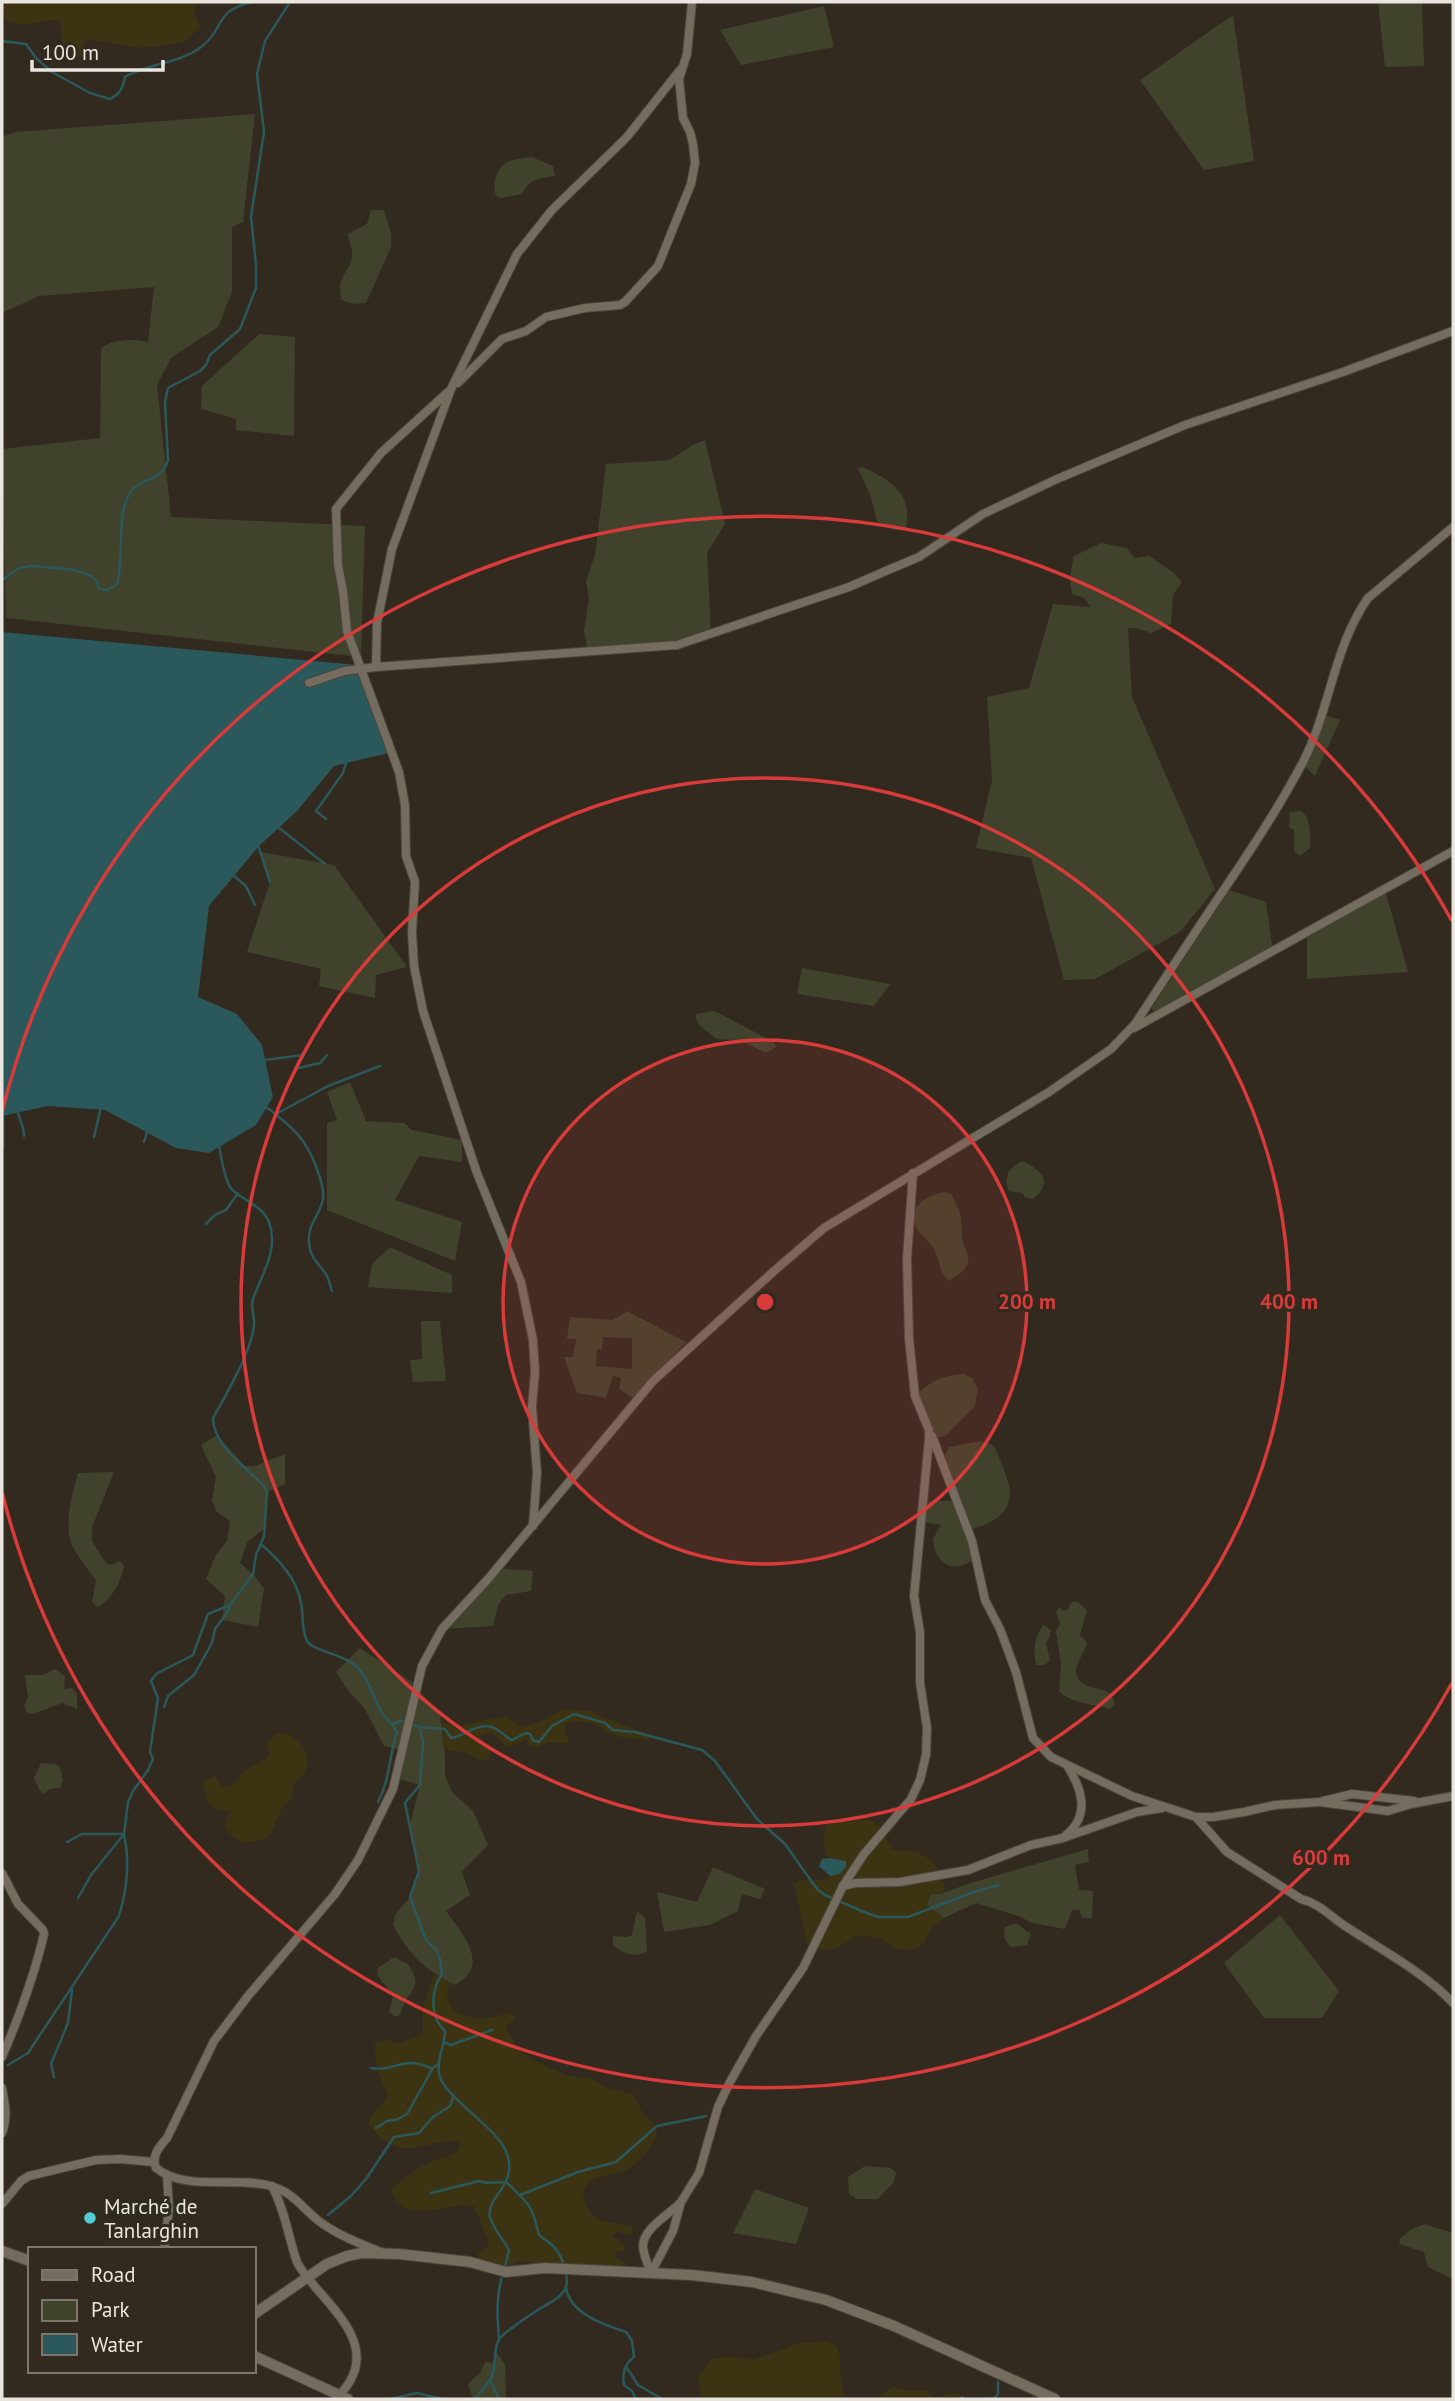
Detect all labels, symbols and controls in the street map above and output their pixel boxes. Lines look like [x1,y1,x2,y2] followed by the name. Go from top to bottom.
[32,28,163,72] scale bar
[42,39,99,66] text: 100 m
[998,1288,1056,1315] text: 200 m
[1260,1288,1318,1315] text: 400 m
[753,1290,777,1314] centre of rings
[1292,1844,1350,1871] text: 600 m
[104,2193,199,2244] place label: Marché de Tanlarghin
[82,2210,98,2226] marker: Marché de Tanlarghin
[28,2247,256,2373] legend
[91,2261,135,2288] text: Road
[91,2296,130,2323] text: Park
[91,2331,143,2358] text: Water

